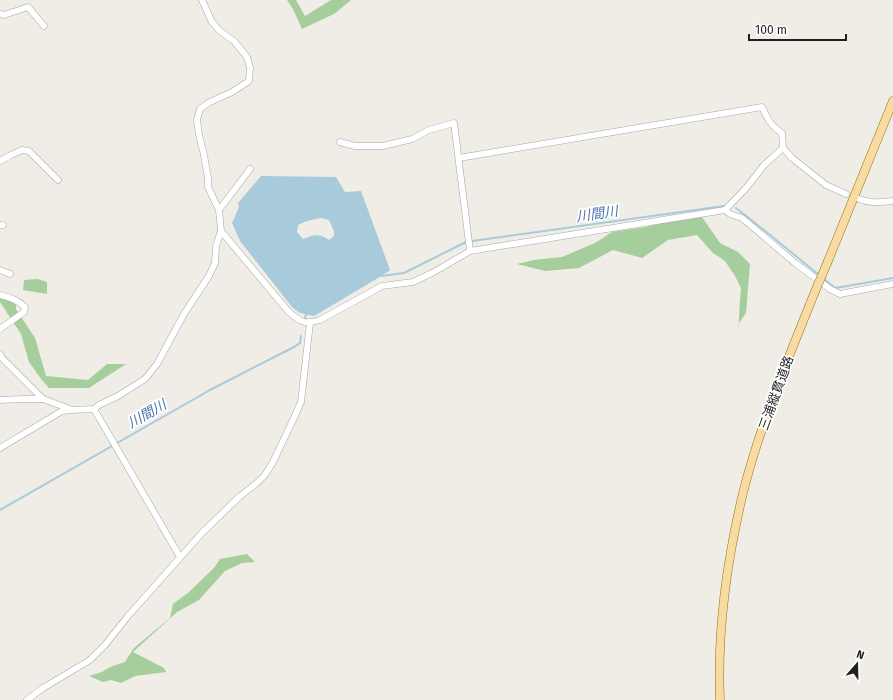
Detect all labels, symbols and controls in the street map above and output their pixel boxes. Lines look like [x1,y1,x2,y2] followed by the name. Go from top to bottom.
[749,16,846,42] scale bar
[755,23,787,37] text: 100 m
[575,202,621,225] water label: 川間川
[756,354,796,432] street label: 三浦縦貫道路
[125,395,171,432] water label: 川間川
[837,644,877,684] north arrow
[855,648,866,662] text: N

